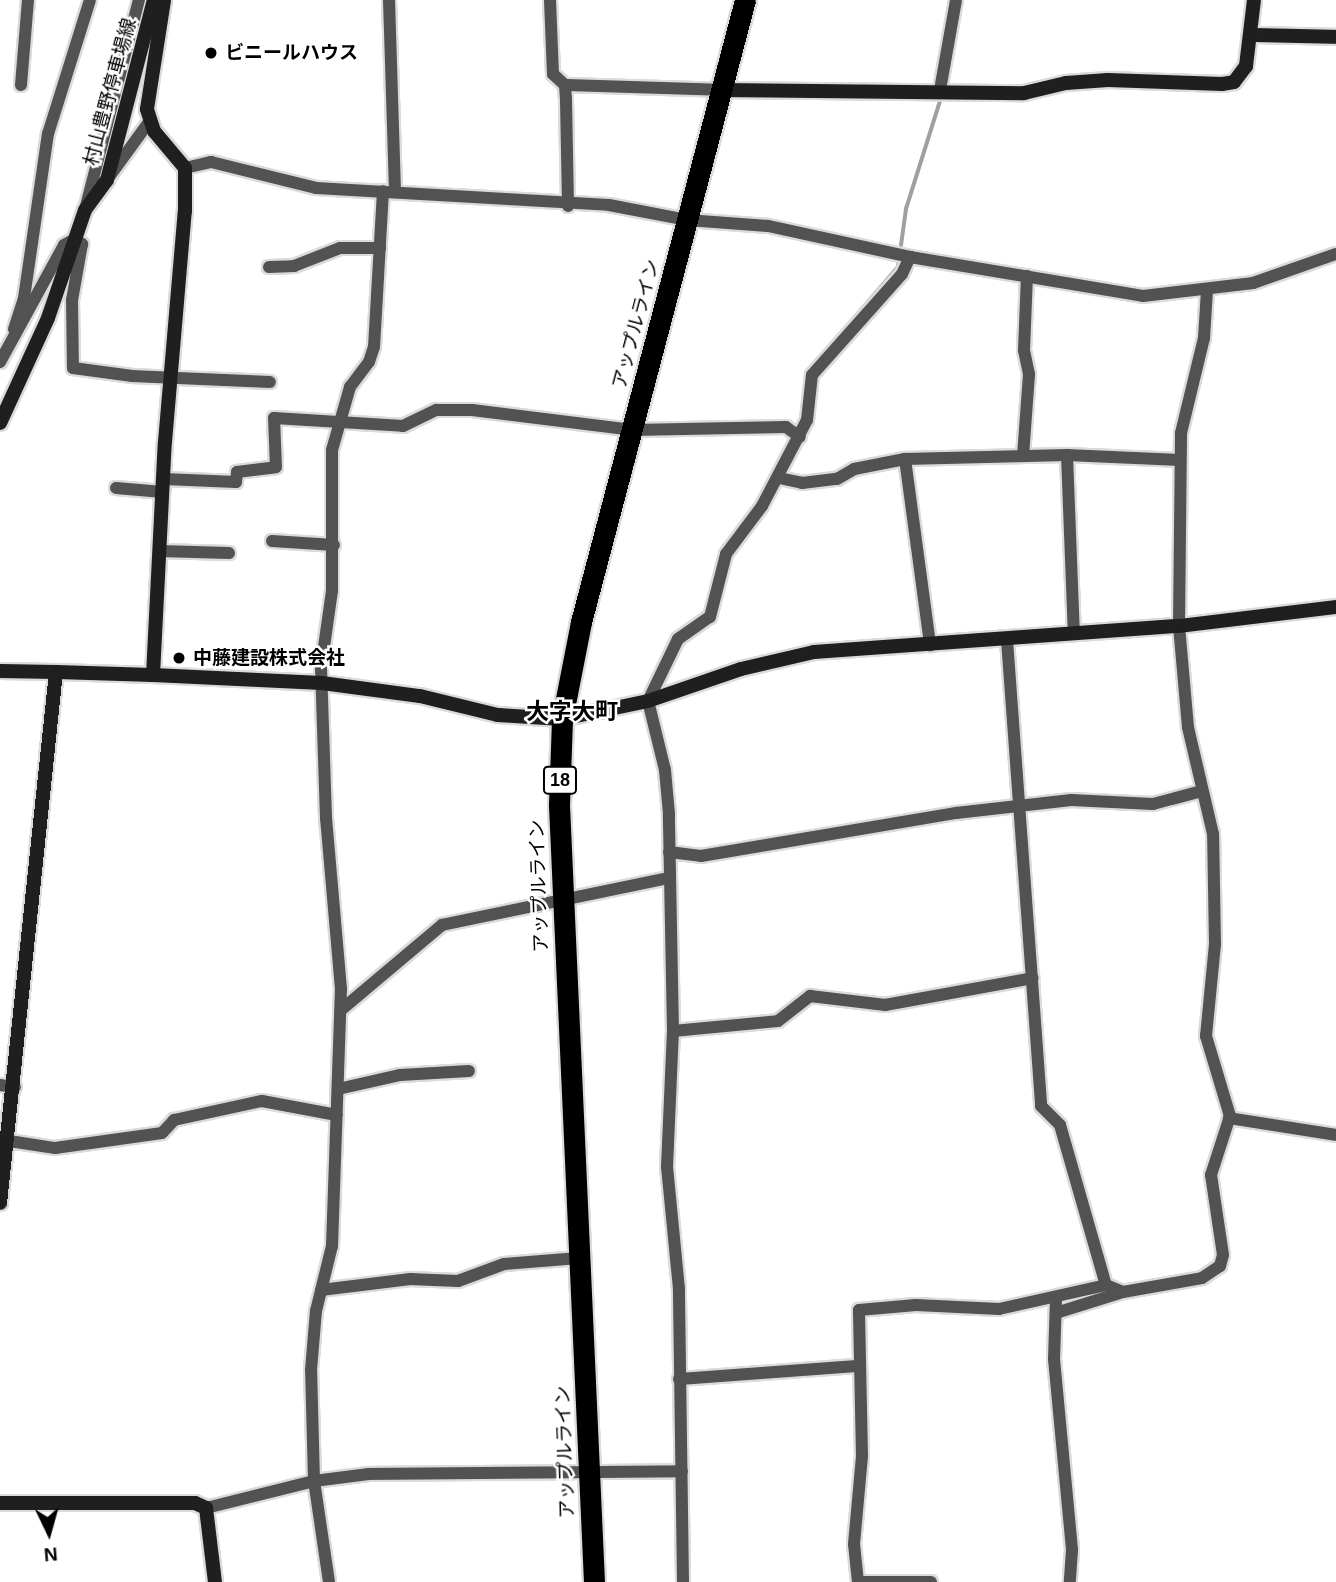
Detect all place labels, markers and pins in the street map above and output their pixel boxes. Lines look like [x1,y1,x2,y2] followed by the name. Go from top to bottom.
[225,42,358,64] place label: ビニールハウス
[203,45,219,61] marker: ビニールハウス
[193,647,345,669] place label: 中藤建設株式会社
[171,650,187,666] marker: 中藤建設株式会社

